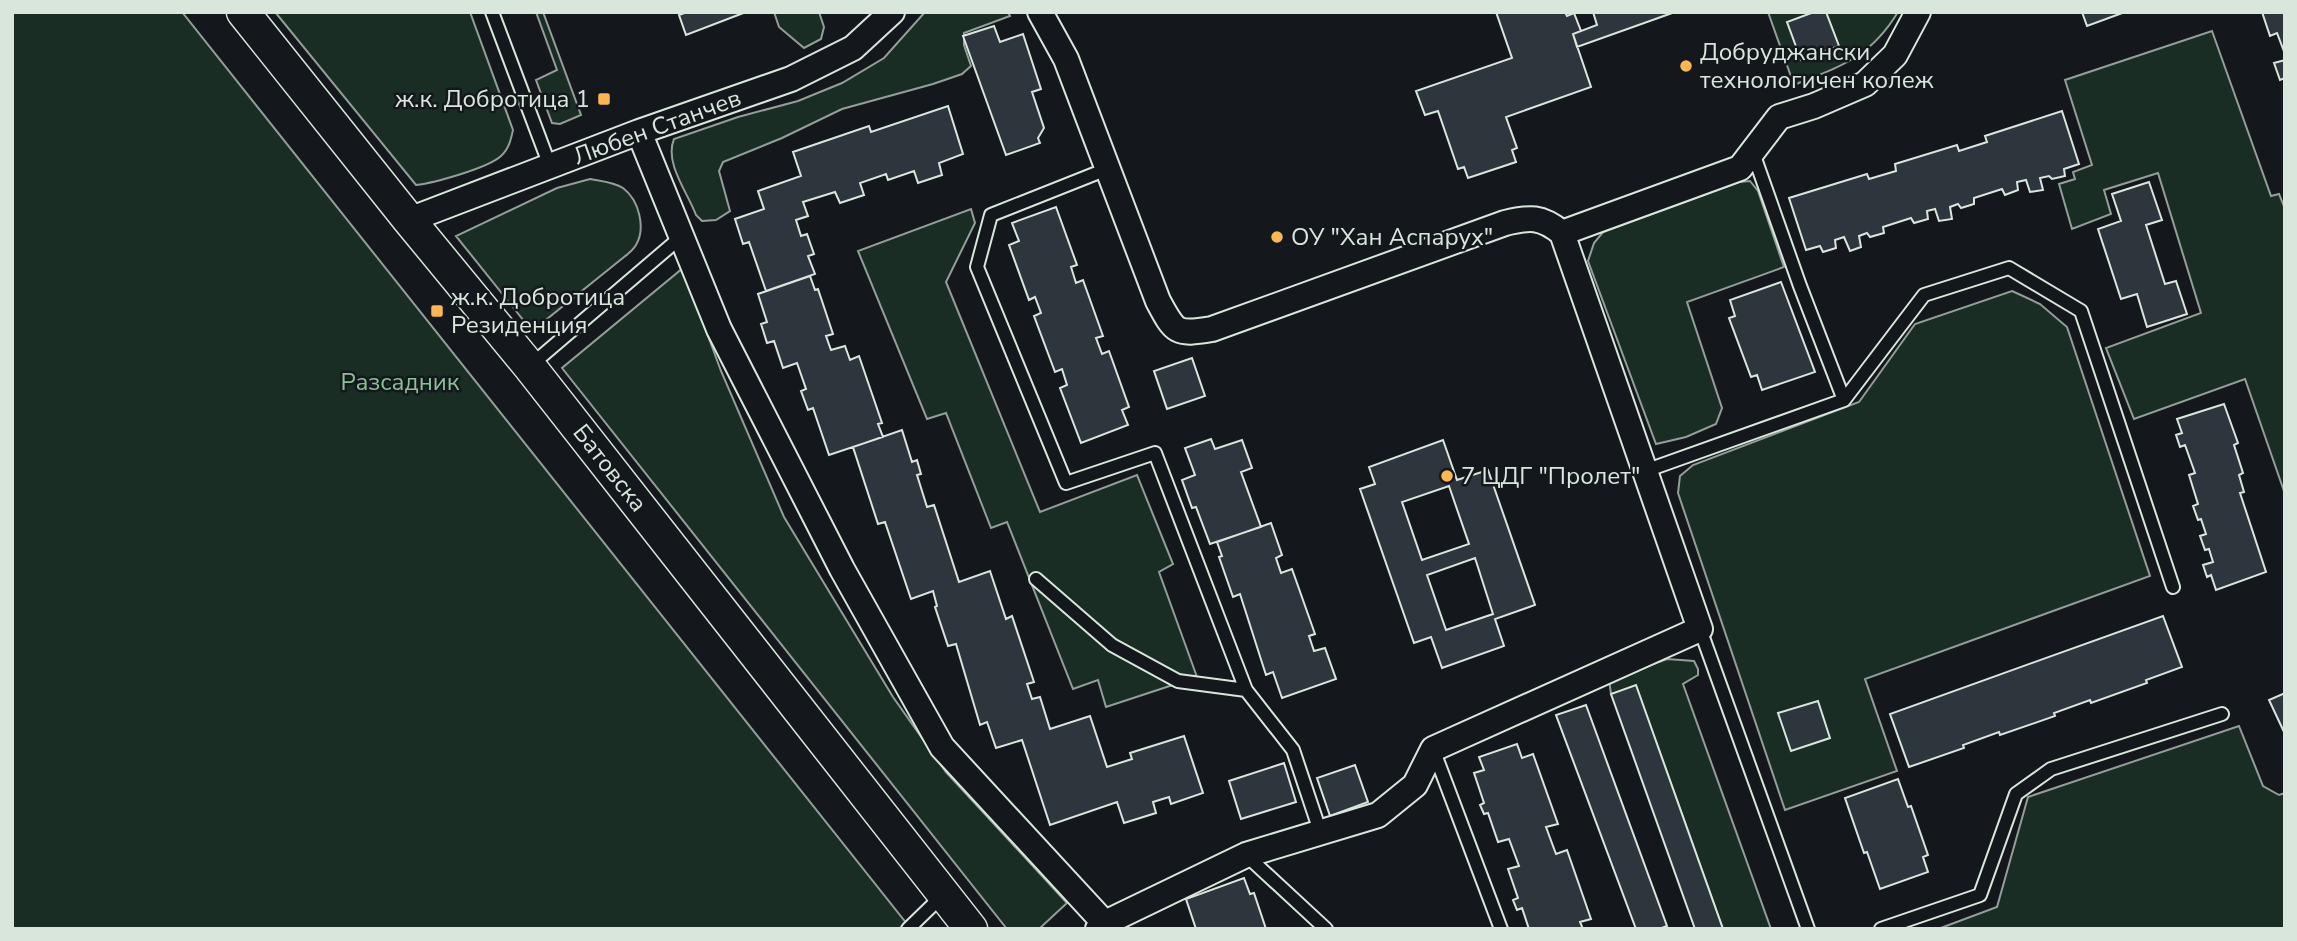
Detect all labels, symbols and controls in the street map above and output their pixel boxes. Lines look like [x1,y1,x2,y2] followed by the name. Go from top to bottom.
[1700,36,1934,96] place label: Добруджански технологичен колеж
[1678,58,1694,74] marker: Добруджански технологичен колеж
[569,82,745,172] street label: Любен Станчев
[395,83,590,115] place label: ж.к. Добротица 1
[596,91,612,107] marker: ж.к. Добротица 1
[1291,221,1493,253] place label: ОУ "Хан Аспарух"
[1269,229,1285,245] marker: ОУ "Хан Аспарух"
[451,281,625,341] place label: ж.к. Добротица Резиденция
[429,303,445,319] marker: ж.к. Добротица Резиденция
[340,366,460,398] park label: Разсадник
[566,418,654,518] street label: Батовска
[1461,460,1640,492] place label: 7 ЦДГ "Пролет"
[1439,468,1455,484] marker: 7 ЦДГ "Пролет"

